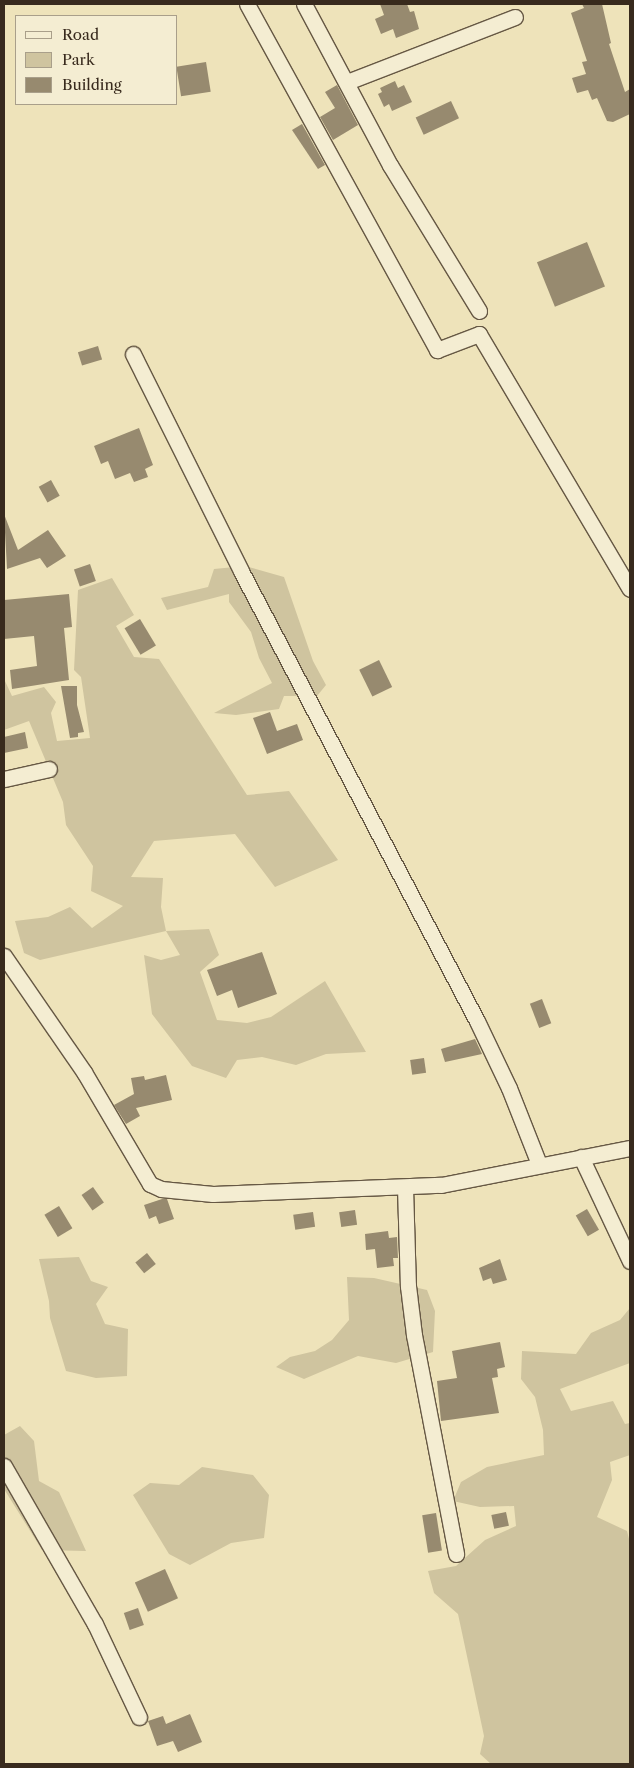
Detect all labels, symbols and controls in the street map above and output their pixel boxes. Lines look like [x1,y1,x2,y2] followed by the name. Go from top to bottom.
[15,15,178,105] legend
[62,25,99,44] text: Road
[62,50,95,69] text: Park
[62,75,122,94] text: Building

